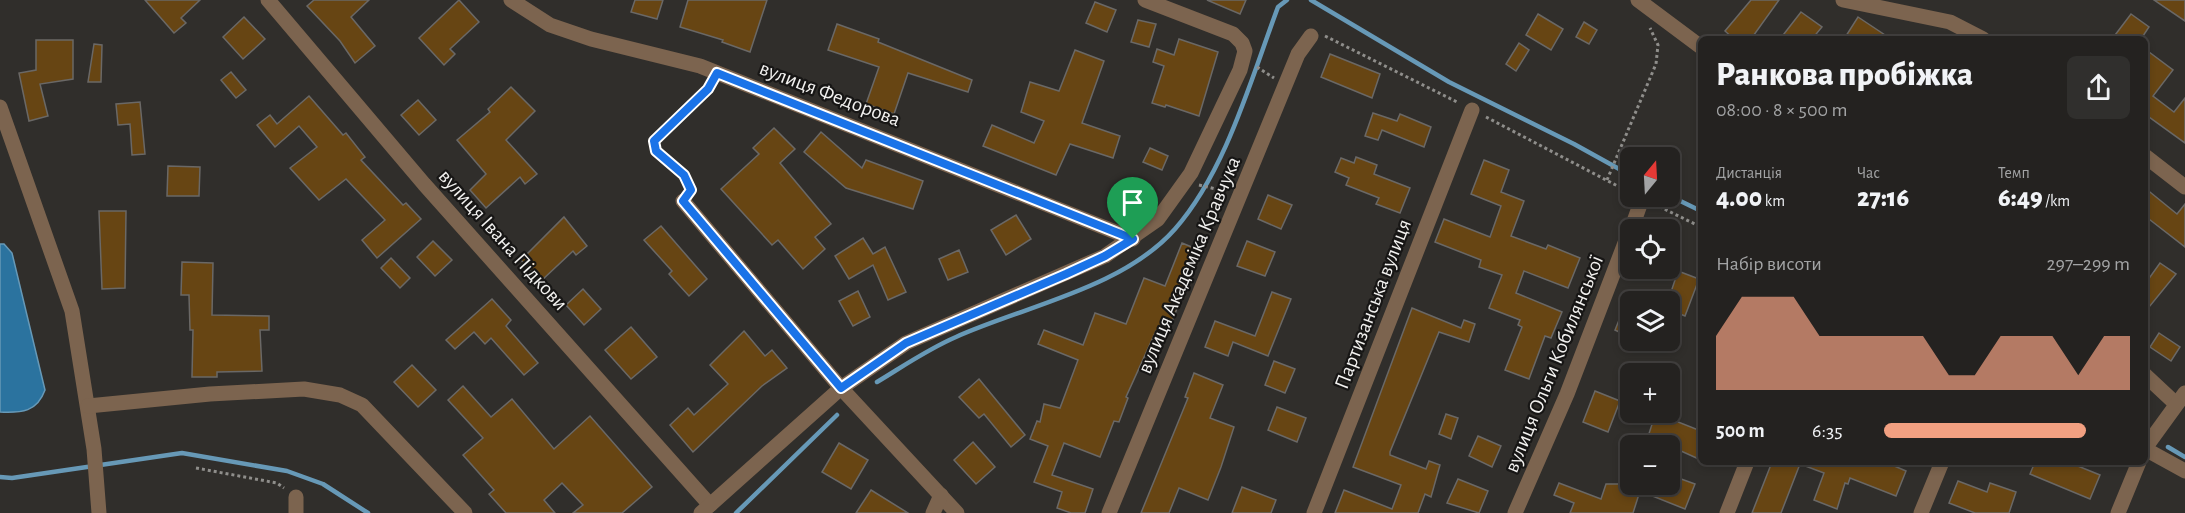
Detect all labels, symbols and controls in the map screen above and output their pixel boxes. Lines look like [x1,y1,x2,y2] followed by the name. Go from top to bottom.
[2067,56,2130,119] button: share
[757,57,904,131] street label: вулиця Федорова
[1716,59,1973,92] text: Ранкова пробіжка
[1716,100,1847,120] text: 08:00 · 8 × 500 m
[1620,147,1680,207] north arrow
[1620,147,1680,495] map controls
[1134,153,1244,376] street label: вулиця Академіка Кравчука
[434,165,572,315] street label: вулиця Івана Підкови
[1716,165,1782,181] text: Дистанція
[1857,165,1880,181] text: Час
[1998,165,2030,181] text: Темп
[1107,177,1158,239] pin
[1716,185,1762,211] text: 4.00
[1857,185,1909,211] text: 27:16
[1998,185,2043,211] text: 6:49
[1116,186,1149,219] icon: arrive
[1762,193,1785,209] text: km
[2043,193,2070,209] text: /km
[1331,216,1415,392] street label: Партизанська вулиця
[1620,219,1680,279] button: locate
[1501,252,1607,476] street label: вулиця Ольги Кобилянської
[1716,254,1822,274] text: Набір висоти
[2046,254,2130,274] text: 297–299 m
[1620,291,1680,351] button: layers
[1620,363,1680,423] button: +
[1716,421,1765,441] text: 500 m
[1812,421,1843,441] text: 6:35
[1620,435,1680,495] button: −

